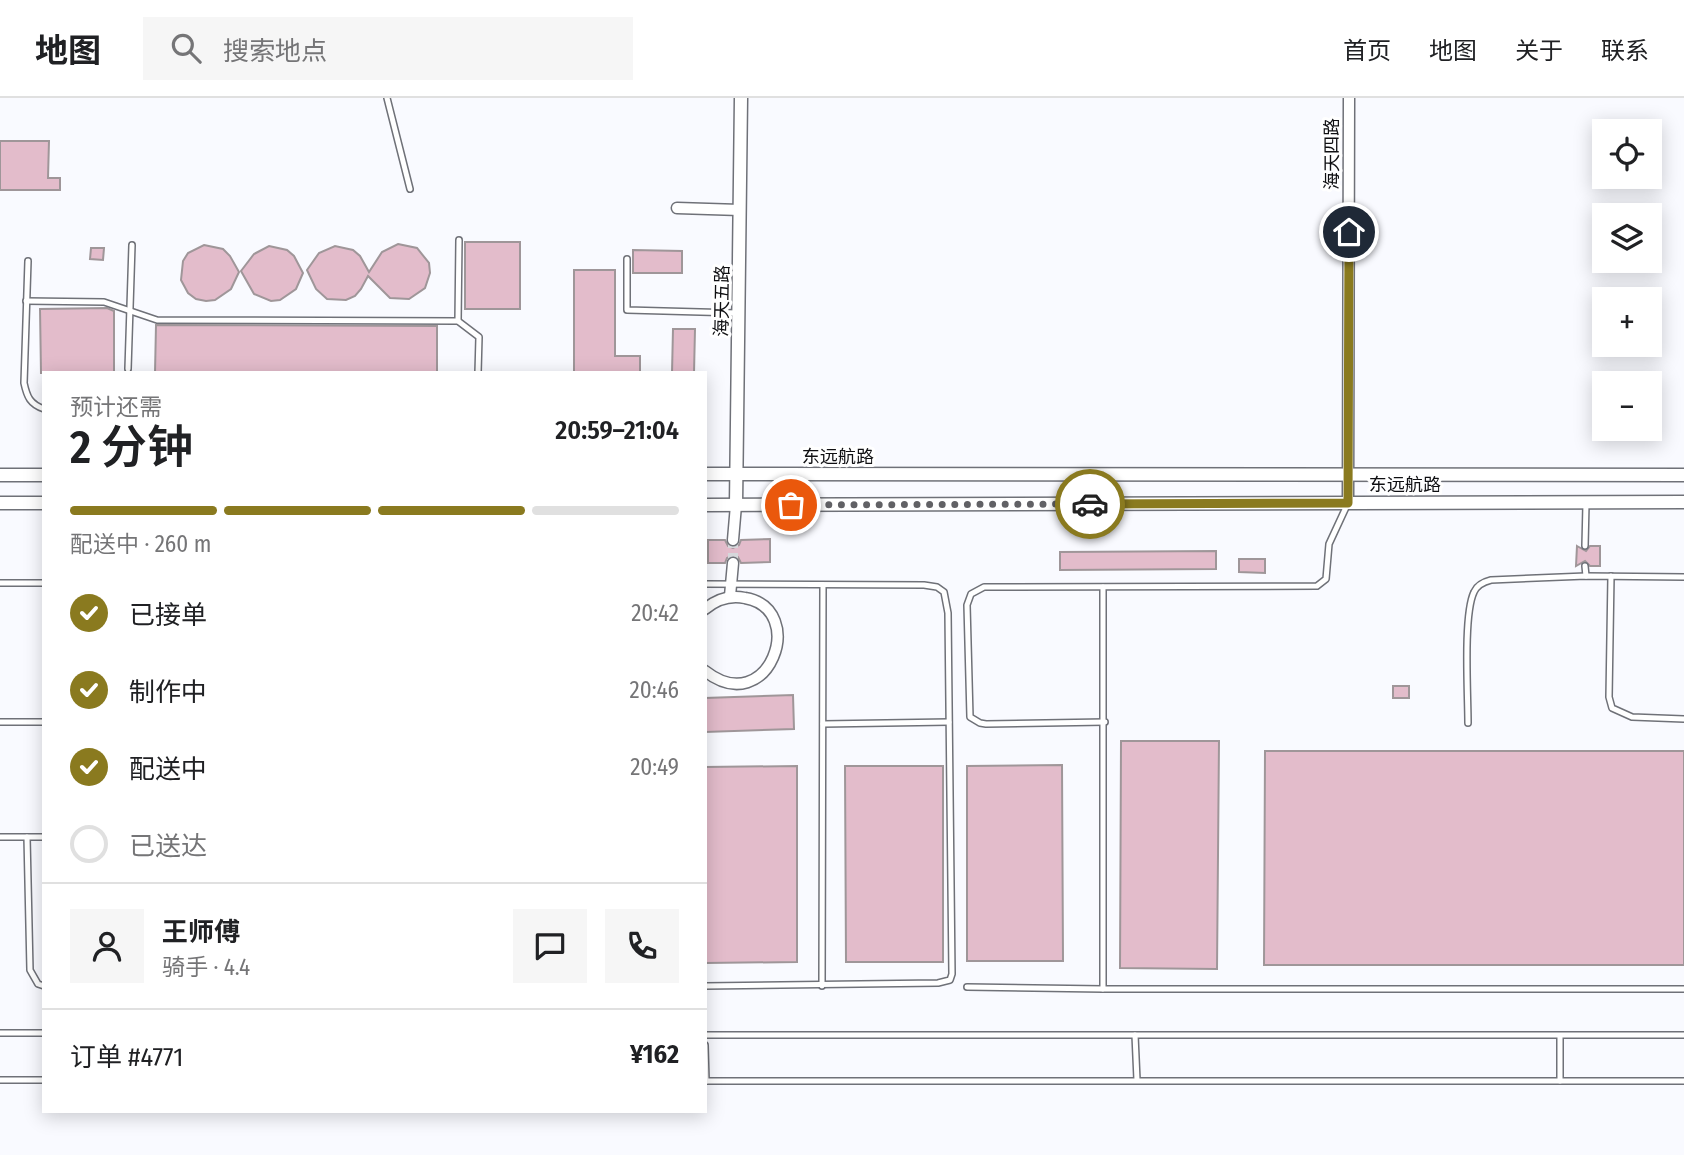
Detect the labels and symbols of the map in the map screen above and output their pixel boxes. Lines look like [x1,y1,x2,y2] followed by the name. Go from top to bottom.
[1321,118,1343,190] street label: 海天四路
[1319,202,1379,262] pin
[710,265,734,337] street label: 海天五路
[802,446,874,468] street label: 东远航路
[1055,469,1125,539] courier
[1369,474,1441,496] street label: 东远航路
[761,475,821,535] pin

